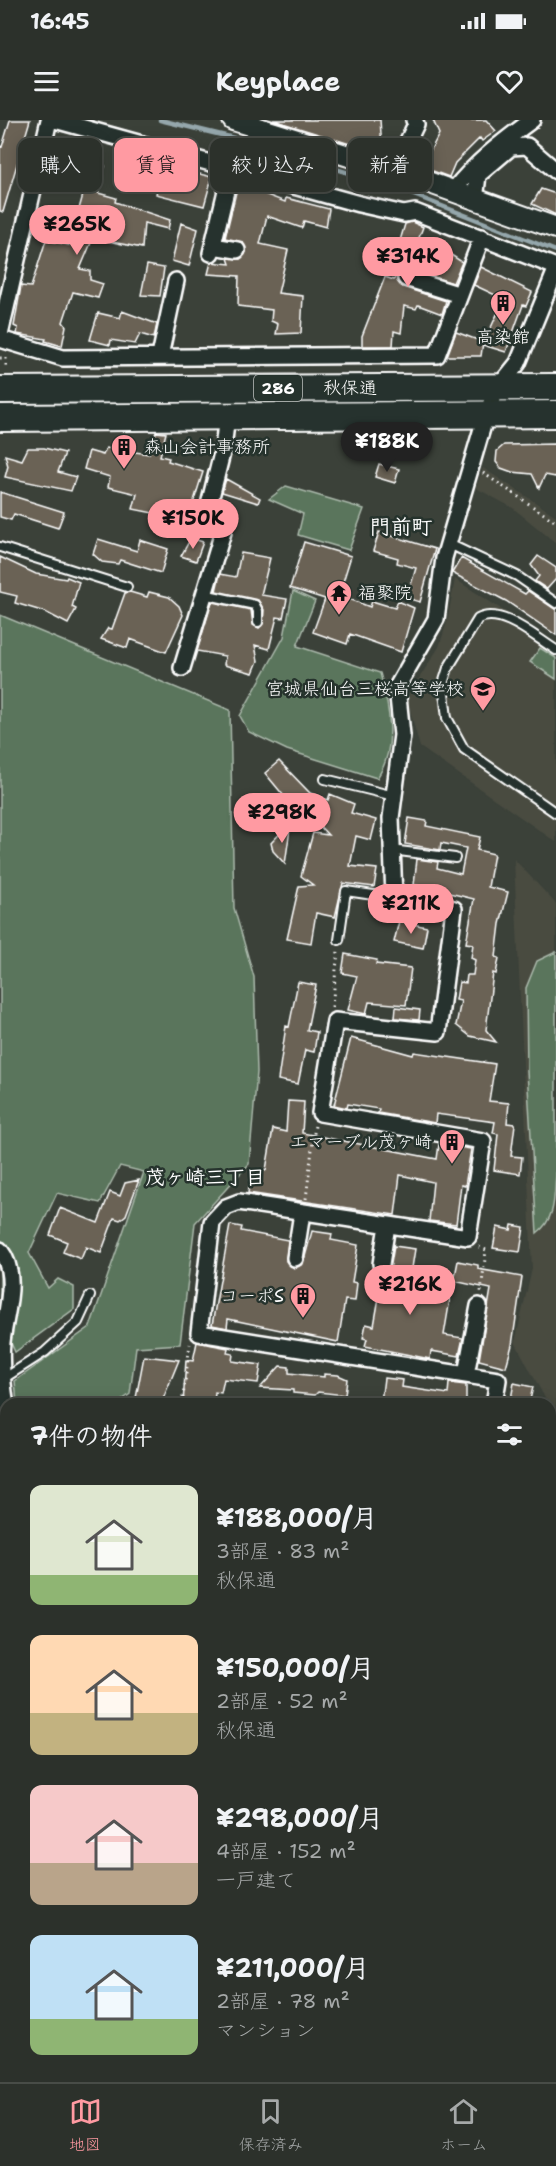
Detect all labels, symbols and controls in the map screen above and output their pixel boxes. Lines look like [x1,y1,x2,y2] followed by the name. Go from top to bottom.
[30,7,90,36] text: 16:45
[215,63,341,100] text: Keyplace
[30,65,63,98] icon: menu
[493,65,526,98] icon: heart
[18,138,102,192] chip: 購入
[114,138,198,192] chip: 賃貸
[210,138,336,192] chip: 絞り込み
[348,138,432,192] chip: 新着
[35,205,119,256] pin: ¥265K
[43,211,111,237] text: ¥265K
[366,237,450,288] pin: ¥314K
[376,243,440,269] text: ¥314K
[488,288,518,326] building icon: 高染館
[476,325,530,349] place label: 高染館
[254,375,302,401] road number: 286
[323,376,377,400] street label: 秋保通
[345,422,429,473] pin: ¥188K
[355,428,419,454] text: ¥188K
[109,432,139,470] building icon: 森山会計事務所
[144,435,270,459] place label: 森山会計事務所
[151,499,235,550] pin: ¥150K
[162,505,224,531] text: ¥150K
[370,513,433,541] district label: 門前町
[324,578,354,616] temple icon: 福聚院
[358,581,412,605] place label: 福聚院
[468,674,498,712] school or university icon: 宮城県仙台三桜高等学校
[266,677,464,701] place label: 宮城県仙台三桜高等学校
[240,793,324,844] pin: ¥298K
[248,799,316,825] text: ¥298K
[369,884,453,935] pin: ¥211K
[382,890,440,916] text: ¥211K
[437,1127,467,1165] building icon: エマーブル茂ヶ崎
[289,1130,432,1154] place label: エマーブル茂ヶ崎
[145,1164,265,1190] district label: 茂ヶ崎三丁目
[368,1265,452,1316] pin: ¥216K
[378,1271,442,1297] text: ¥216K
[288,1281,318,1319] building icon: コーポS
[220,1284,284,1308] place label: コーポS
[30,1418,152,1453] text: 7件の物件
[493,1418,526,1451] icon: filters
[216,1500,378,1535] text: ¥188,000/月
[78,1509,150,1581] icon: home
[216,1538,349,1564] text: 3部屋 · 83 m²
[216,1567,276,1593] text: 秋保通
[216,1650,375,1685] text: ¥150,000/月
[78,1659,150,1731] icon: home
[216,1688,348,1714] text: 2部屋 · 52 m²
[216,1717,276,1743] text: 秋保通
[216,1800,384,1835] text: ¥298,000/月
[78,1809,150,1881] icon: home
[216,1838,356,1864] text: 4部屋 · 152 m²
[216,1867,296,1893] text: 一戸建て
[216,1950,370,1985] text: ¥211,000/月
[78,1959,150,2031] icon: home
[216,1988,350,2014] text: 2部屋 · 78 m²
[216,2017,315,2043] text: マンション
[69,2095,102,2155] tab: 地図
[239,2095,303,2155] tab: 保存済み
[440,2095,487,2155] tab: ホーム

